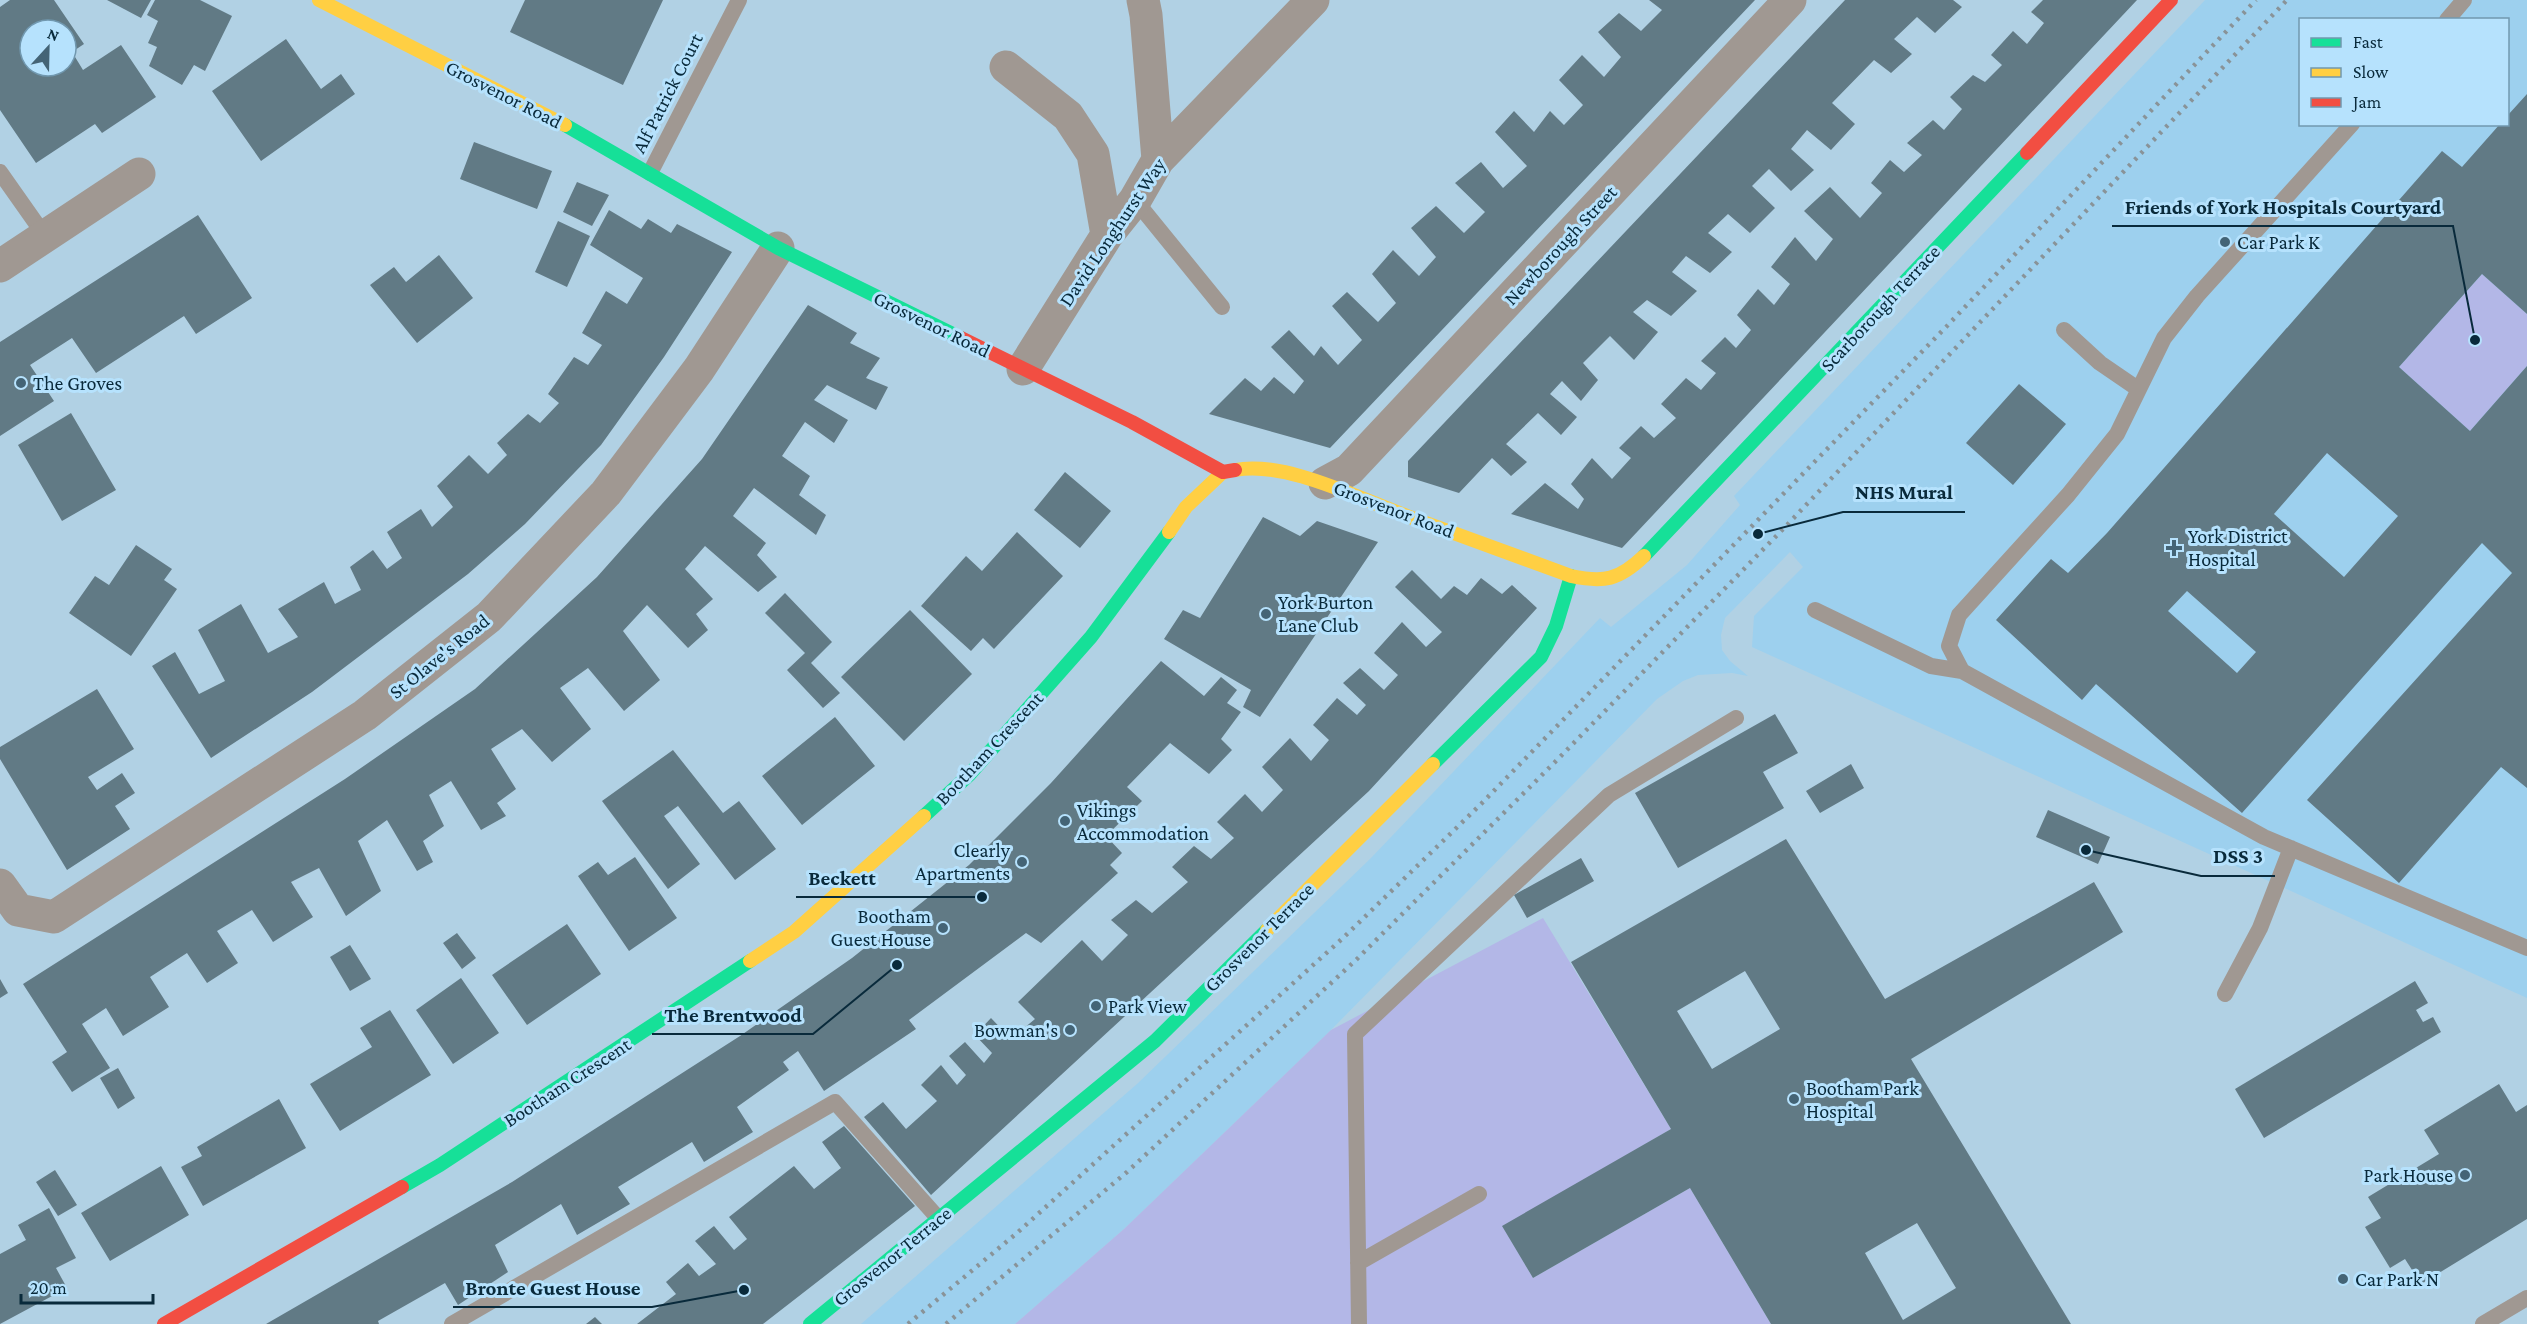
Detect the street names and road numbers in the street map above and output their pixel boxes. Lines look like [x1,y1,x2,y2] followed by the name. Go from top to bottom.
[627,29,707,157] street label: Alf Patrick Court
[442,55,566,133] street label: Grosvenor Road
[1054,153,1171,311] street label: David Longhurst Way
[1499,181,1622,310] street label: Newborough Street
[1816,240,1945,376] street label: Scarborough Terrace
[870,286,994,362] street label: Grosvenor Road
[1331,476,1458,542] street label: Grosvenor Road
[385,609,494,703] street label: St Olave's Road
[931,687,1047,809] street label: Bootham Crescent
[1200,878,1318,996] street label: Grosvenor Terrace
[499,1033,635,1131] street label: Bootham Crescent
[829,1202,956,1310] street label: Grosvenor Terrace

